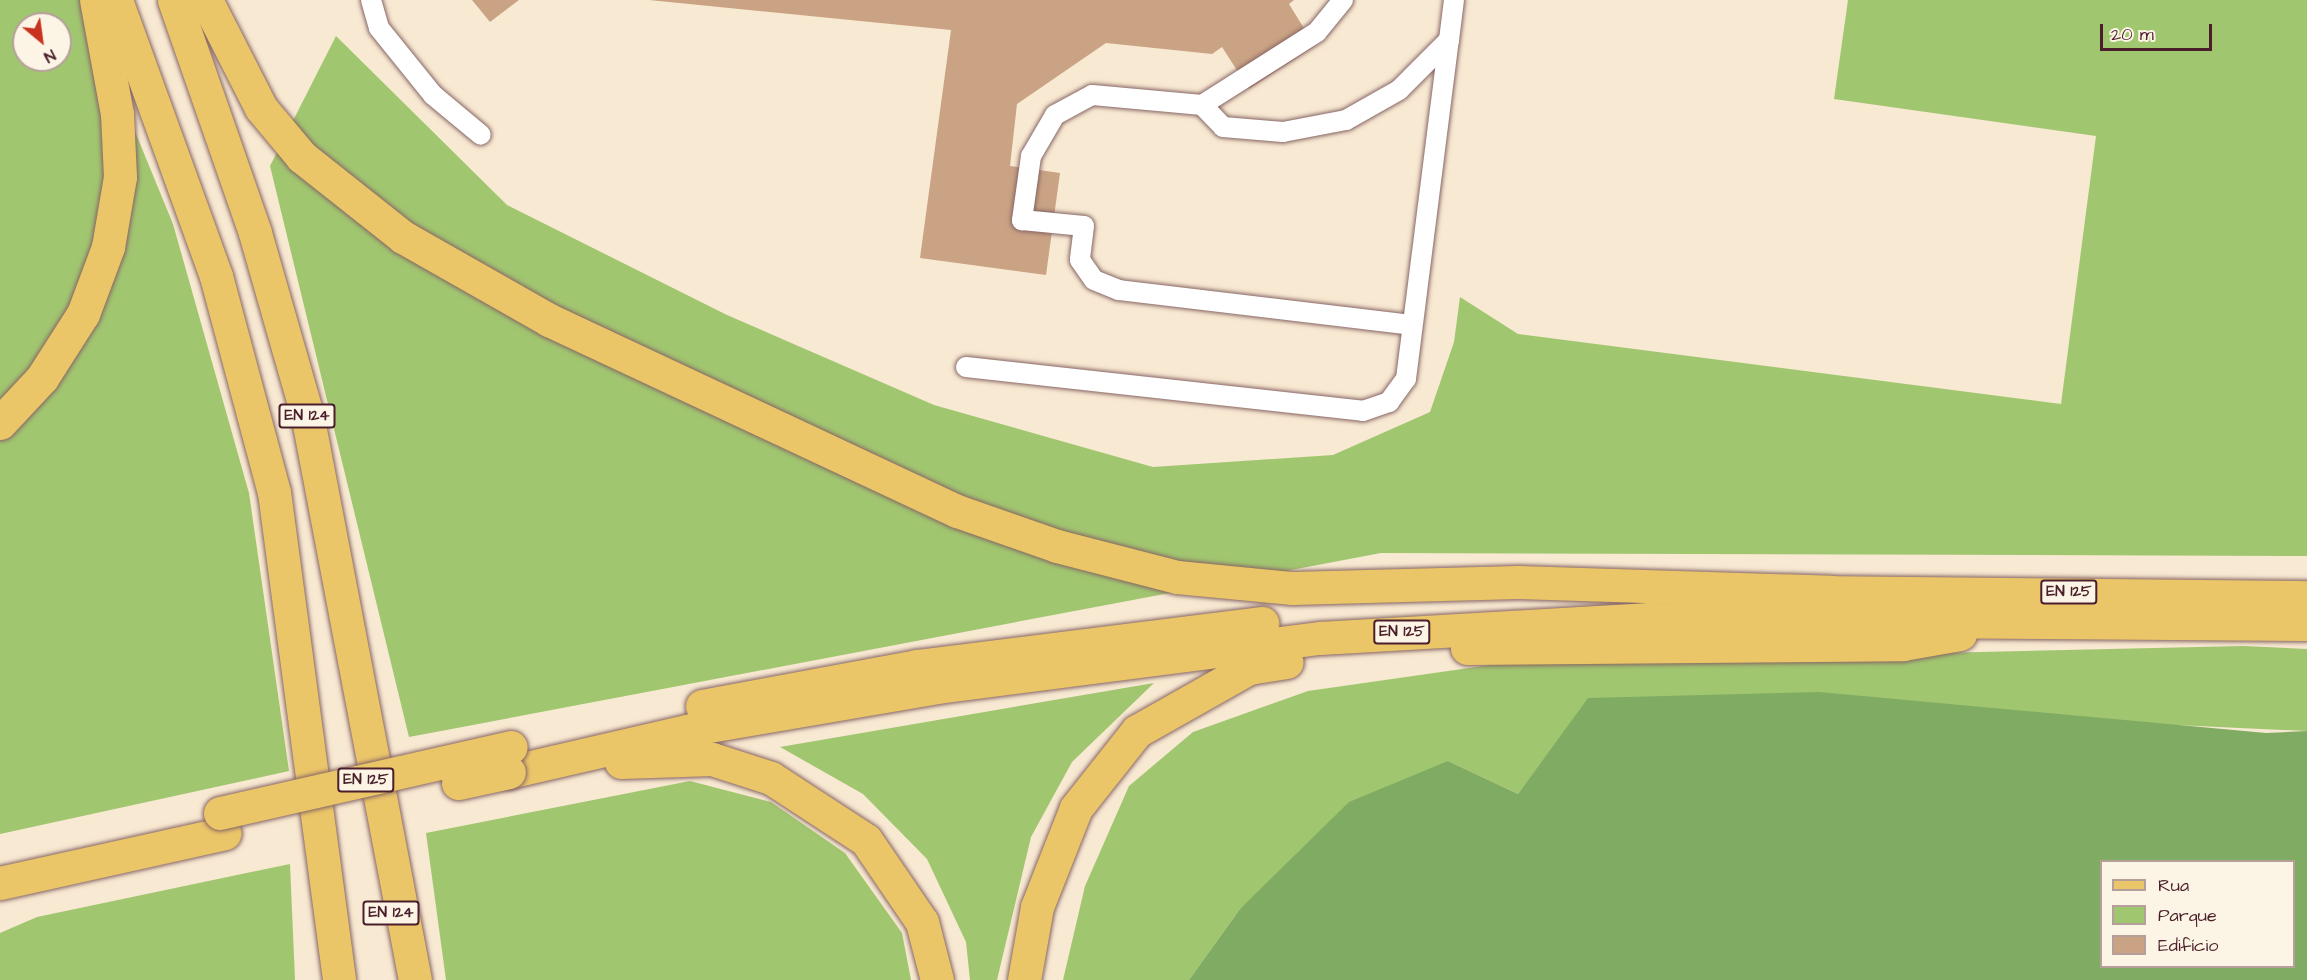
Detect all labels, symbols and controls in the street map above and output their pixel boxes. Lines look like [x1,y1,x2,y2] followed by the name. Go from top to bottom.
[12,12,72,72] north arrow
[2103,12,2216,50] scale bar
[2111,22,2154,47] text: 20 m
[40,44,59,68] text: N
[278,404,336,428] road number: EN 124
[2039,580,2099,604] road number: EN 125
[1372,620,1432,644] road number: EN 125
[336,768,396,792] road number: EN 125
[2100,860,2295,968] legend
[2158,873,2189,898] text: Rua
[362,901,420,925] road number: EN 124
[2158,903,2217,928] text: Parque
[2158,933,2218,958] text: Edifício

